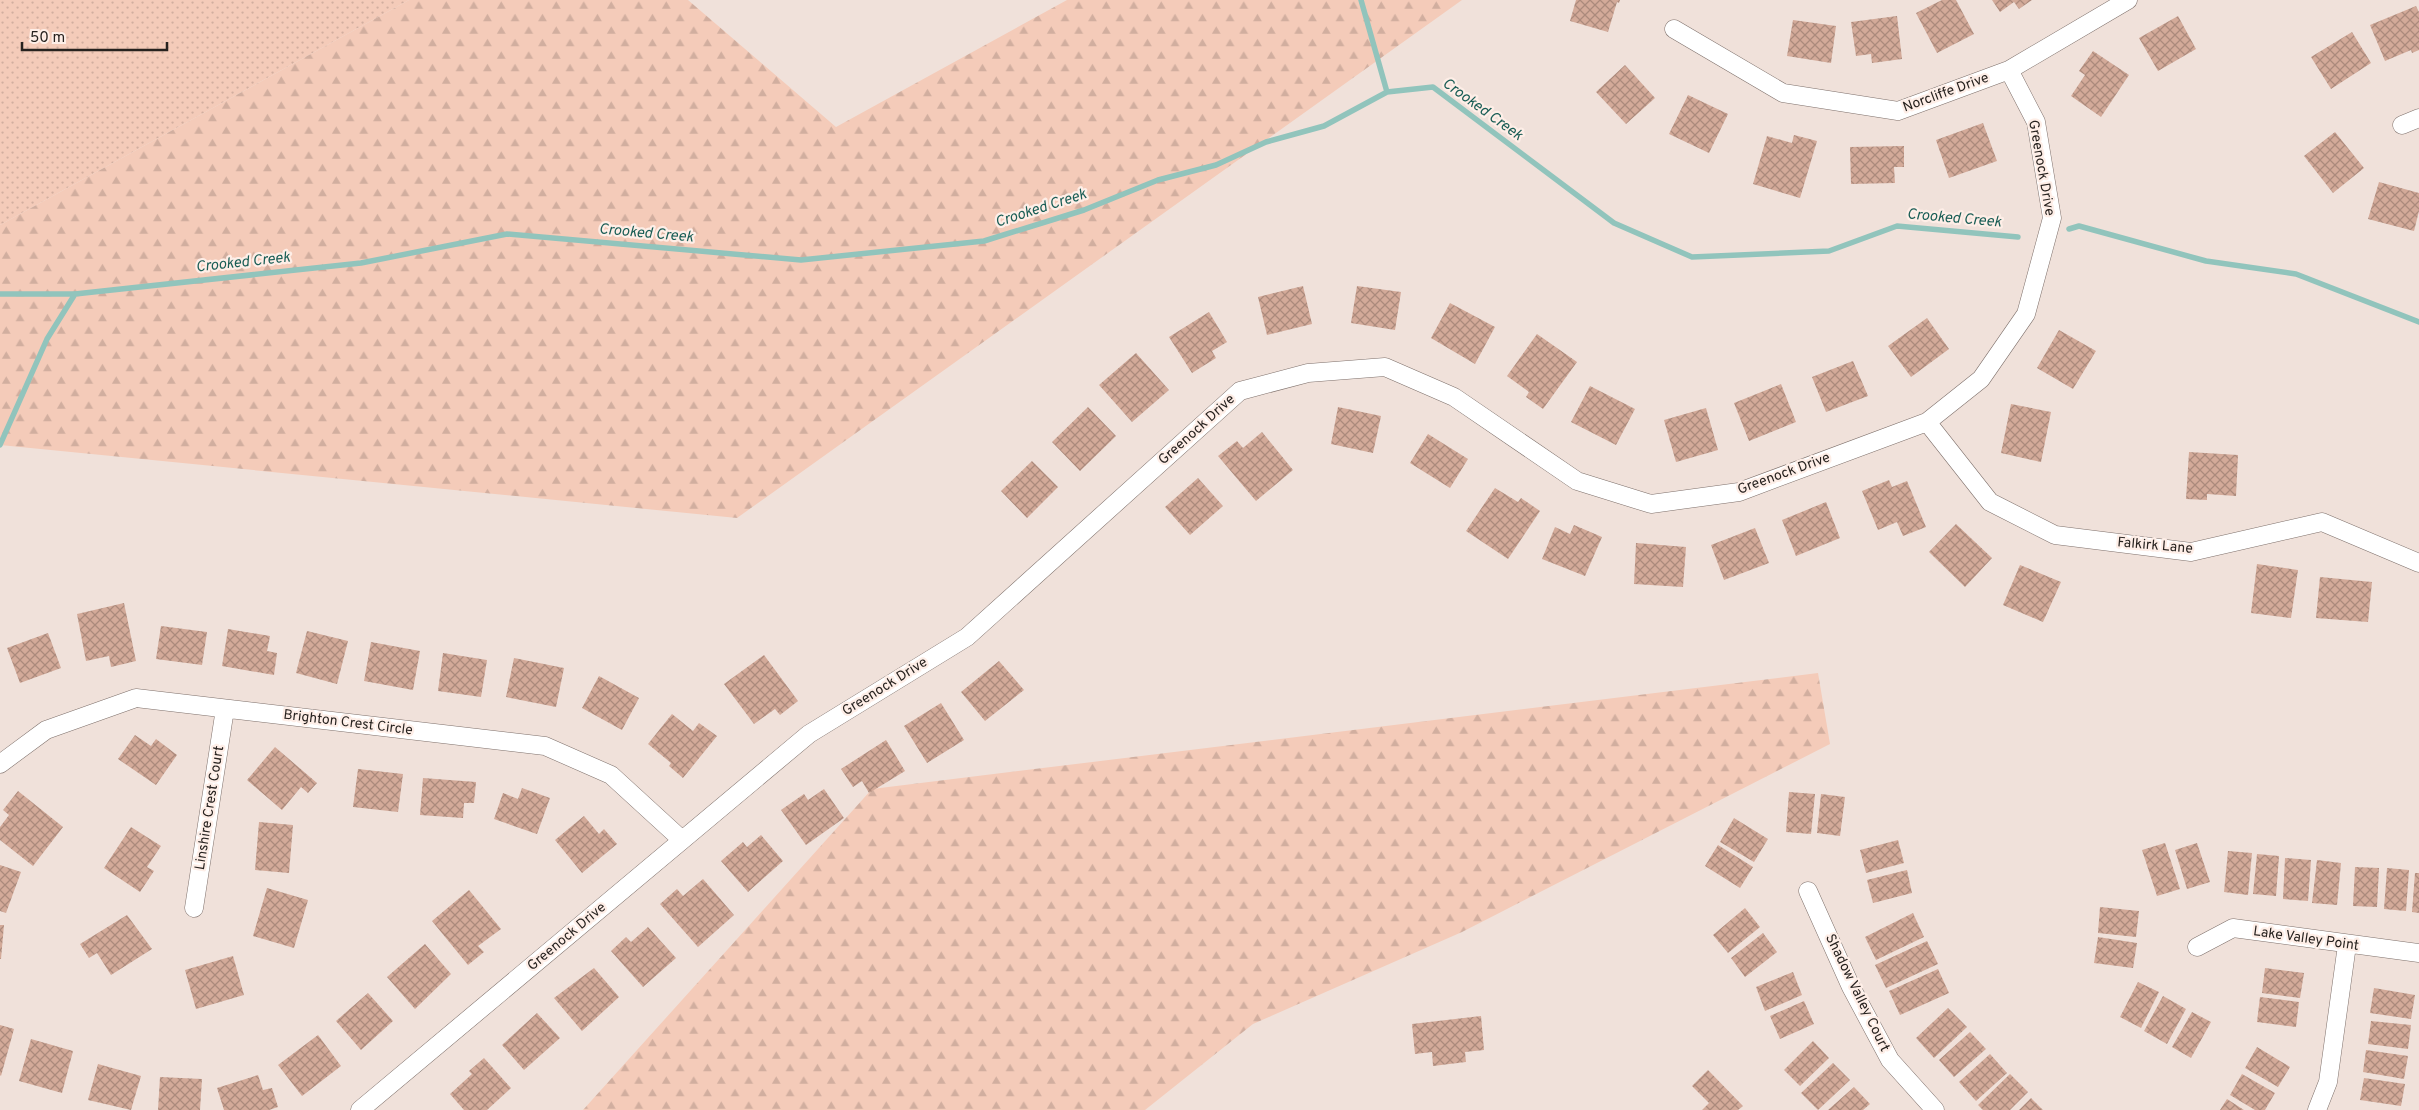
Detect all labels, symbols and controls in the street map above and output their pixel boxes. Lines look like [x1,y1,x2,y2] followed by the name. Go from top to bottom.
[22,20,168,52] scale bar
[30,29,65,48] text: 50 m
[1901,70,1991,116] street label: Norcliffe Drive
[1438,74,1526,146] water label: Crooked Creek
[2024,119,2058,217] street label: Greenock Drive
[993,185,1089,233] water label: Crooked Creek
[1906,205,2003,233] water label: Crooked Creek
[598,220,695,248] water label: Crooked Creek
[195,249,292,277] water label: Crooked Creek
[1155,391,1239,469] street label: Greenock Drive
[1735,449,1833,499] street label: Greenock Drive
[2116,534,2194,558] street label: Falkirk Lane
[839,654,931,720] street label: Greenock Drive
[282,707,414,739] street label: Brighton Crest Circle
[192,745,228,871] street label: Linshire Crest Court
[524,899,610,975] street label: Greenock Drive
[2252,923,2360,955] street label: Lake Valley Point
[1821,931,1893,1055] street label: Shadow Valley Court

